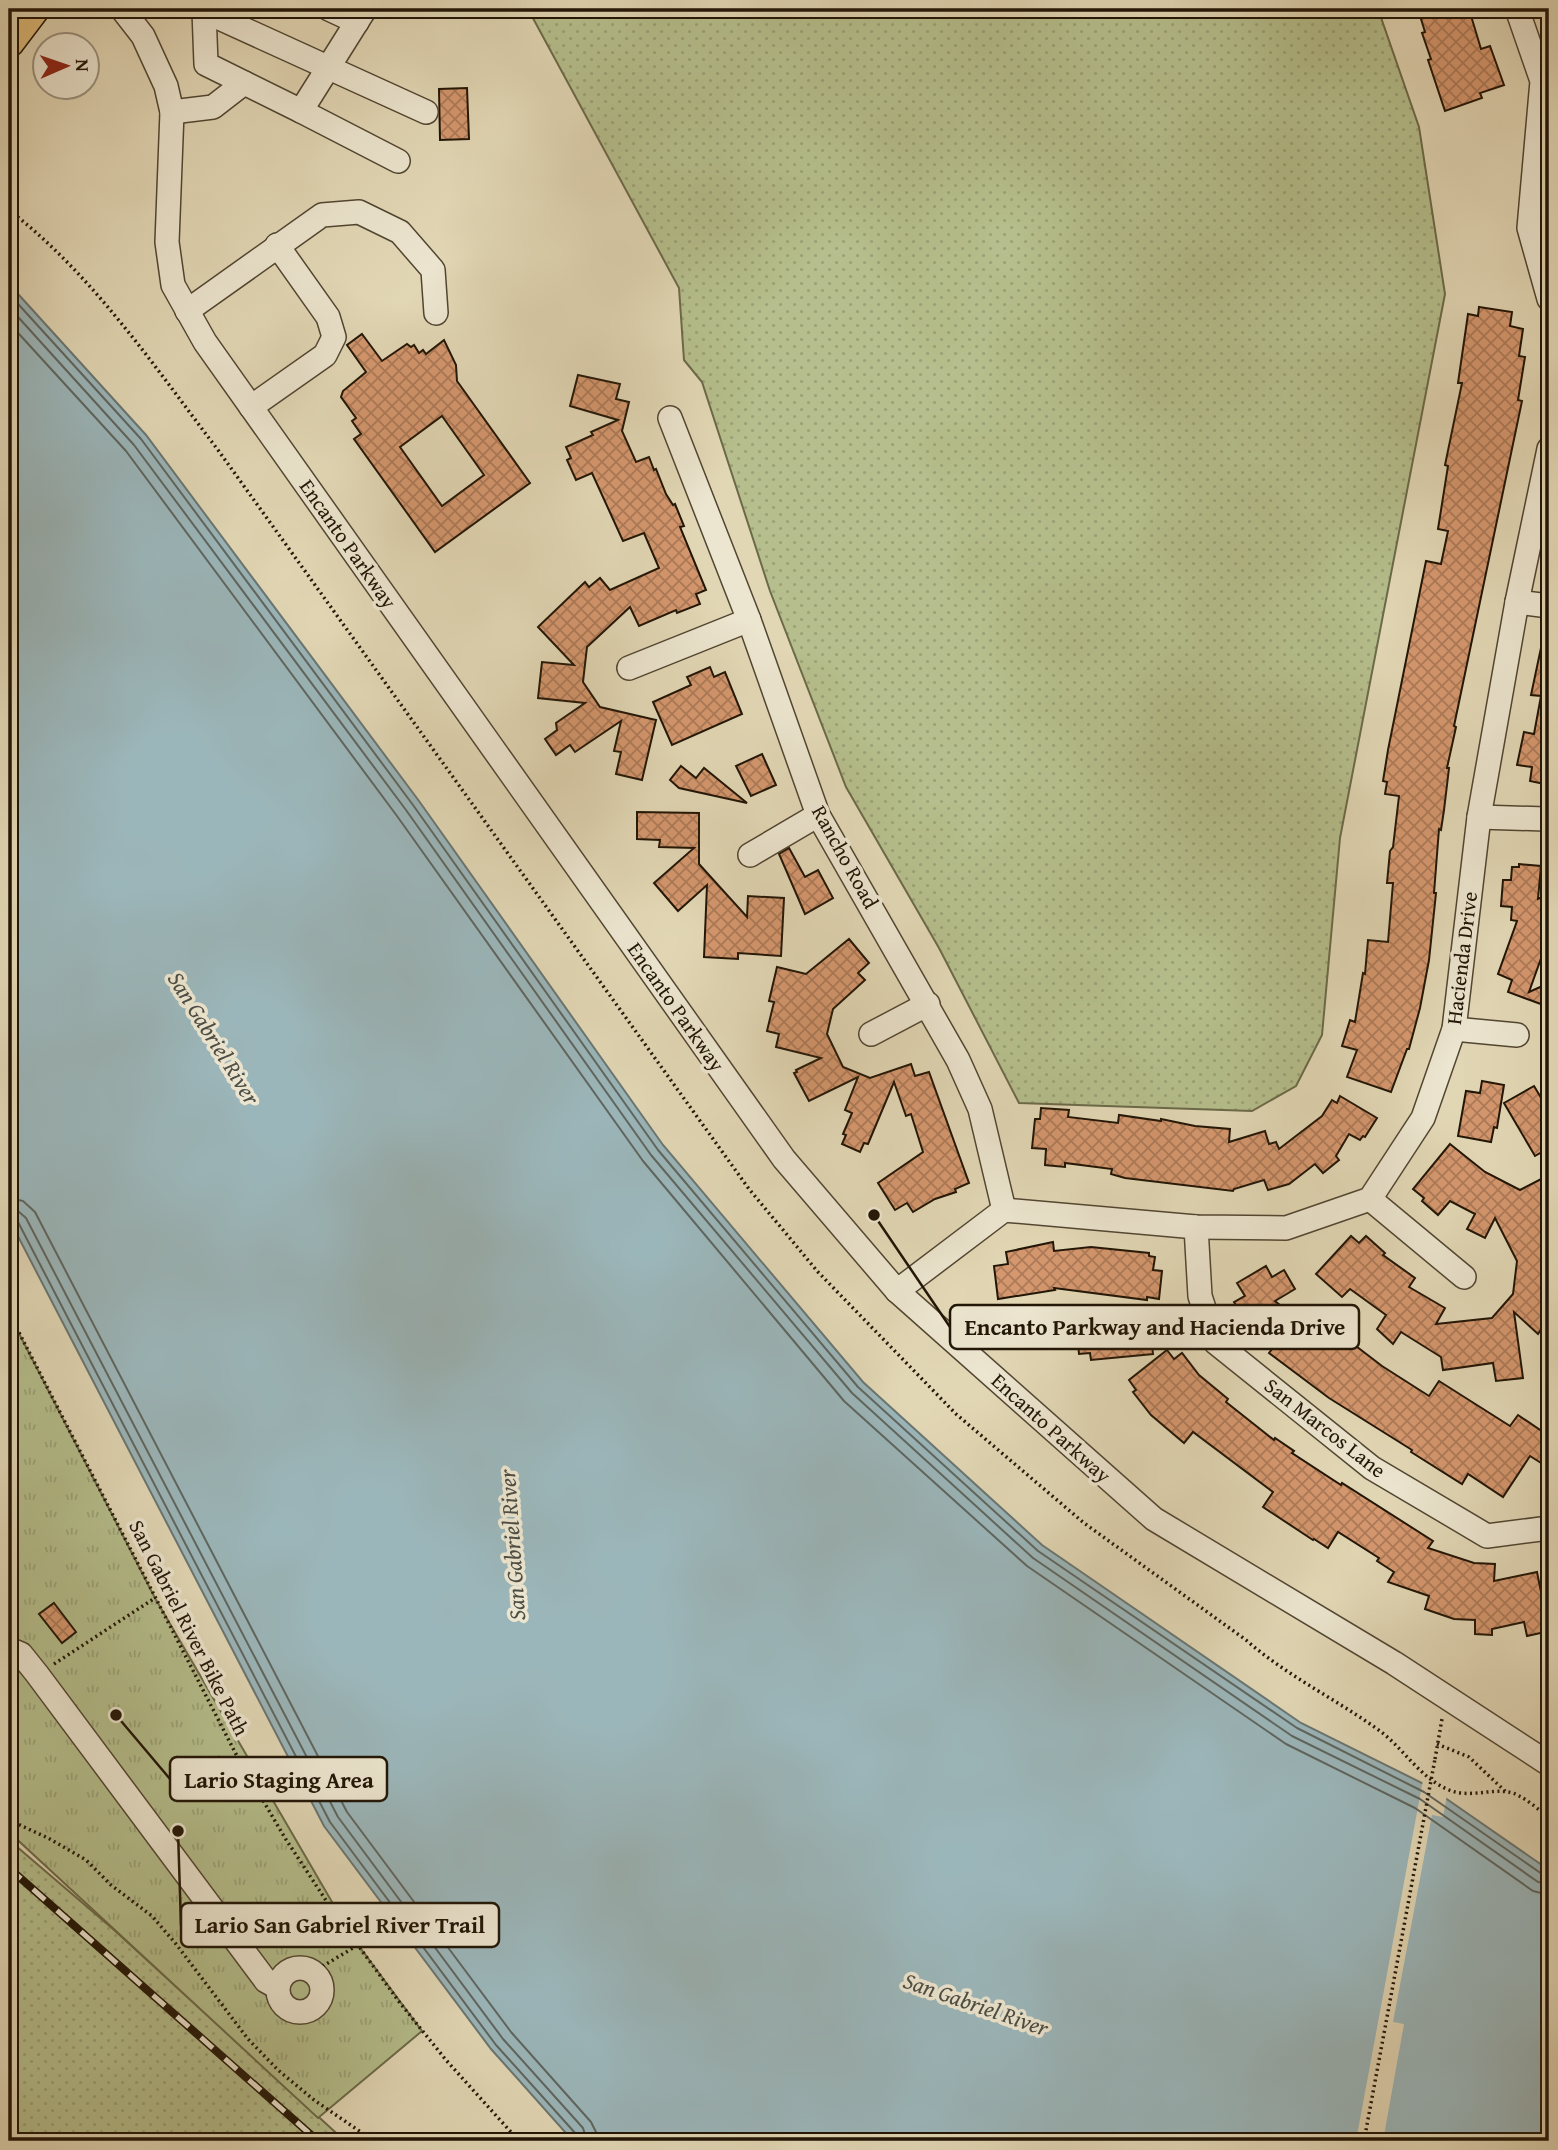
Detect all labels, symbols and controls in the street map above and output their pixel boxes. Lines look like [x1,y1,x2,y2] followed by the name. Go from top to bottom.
[32,32,102,102] north arrow
[69,59,97,73] text: N
[292,473,405,615] street label: Encanto Parkway
[804,799,887,915] street label: Rancho Road
[1438,890,1485,1026] street label: Hacienda Drive
[620,936,733,1078] street label: Encanto Parkway
[160,965,269,1112] water label: San Gabriel River
[950,1305,1359,1349] callout: Encanto Parkway and Hacienda Drive
[965,1310,1345,1343] text: Encanto Parkway and Hacienda Drive
[985,1365,1118,1490] street label: Encanto Parkway
[1258,1370,1393,1485] street label: San Marcos Lane
[490,1467,533,1622] water label: San Gabriel River
[121,1514,258,1741] street label: San Gabriel River Bike Path
[170,1757,387,1801] callout: Lario Staging Area
[184,1763,374,1796] text: Lario Staging Area
[181,1903,499,1947] callout: Lario San Gabriel River Trail
[195,1908,485,1941] text: Lario San Gabriel River Trail
[899,1963,1054,2044] water label: San Gabriel River

